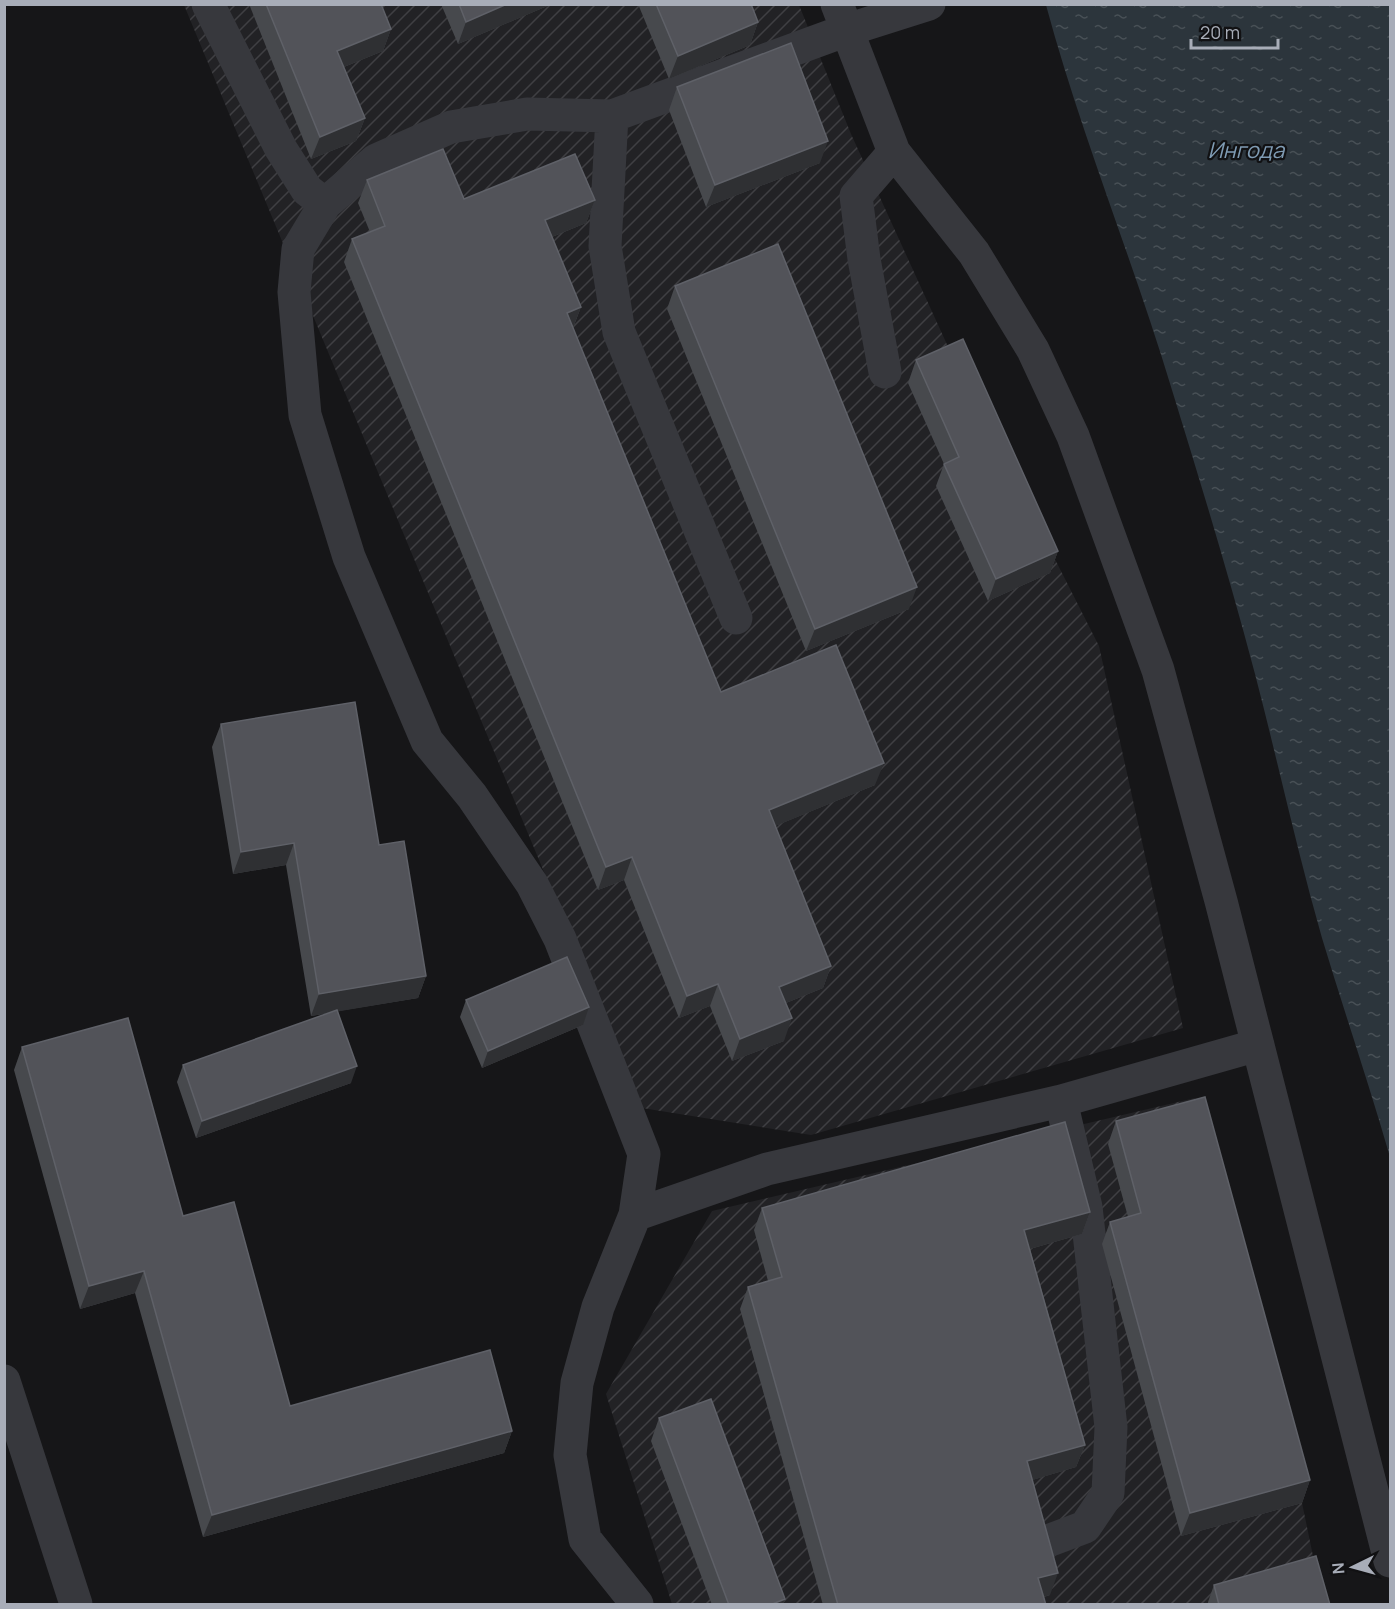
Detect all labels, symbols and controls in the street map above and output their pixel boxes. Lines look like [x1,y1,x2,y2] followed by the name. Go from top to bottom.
[1191,12,1278,50] scale bar
[1200,20,1240,44] text: 20 m
[1208,135,1286,165] water label: Ингода
[1323,1537,1383,1597] north arrow
[1327,1562,1350,1575] text: N

